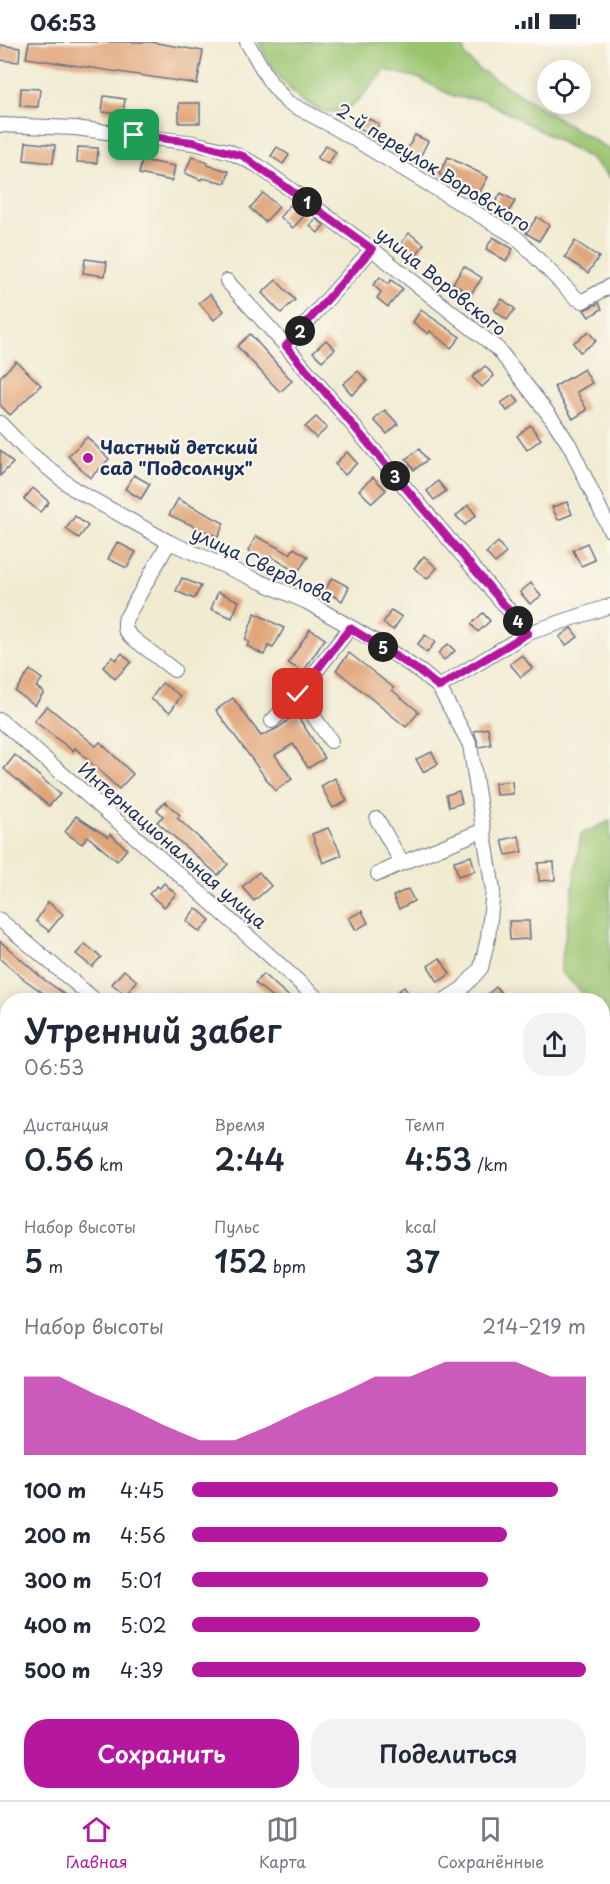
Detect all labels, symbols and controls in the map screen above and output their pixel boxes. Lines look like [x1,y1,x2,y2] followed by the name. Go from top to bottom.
[30,5,96,38] text: 06:53
[537,60,591,114] map controls
[537,60,591,114] button: locate
[331,96,536,238] street label: 2-й переулок Воровского
[108,109,159,160] pin
[117,118,150,151] icon: arrive
[292,187,322,217] pin: 1
[303,190,311,214] text: 1
[371,220,513,342] street label: улица Воровского
[285,316,315,346] pin: 2
[294,319,306,343] text: 2
[100,433,258,481] place label: Частный детский сад "Подсолнух"
[81,451,95,465] marker: Частный детский сад "Подсолнух"
[380,461,410,491] pin: 3
[390,464,400,488] text: 3
[187,519,339,609] street label: улица Свердлова
[503,606,533,636] pin: 4
[513,609,523,633] text: 4
[368,632,398,662] pin: 5
[378,635,388,659] text: 5
[272,668,323,719] pin
[281,677,314,710] icon: check
[73,755,274,935] street label: Интернациональная улица
[24,1004,281,1054] text: Утренний забег
[523,1013,586,1076] button: share
[24,1052,84,1082] text: 06:53
[24,1112,109,1136] text: Дистанция
[214,1112,265,1136] text: Время
[405,1112,445,1136] text: Темп
[24,1136,94,1181] text: 0.56
[214,1136,285,1181] text: 2:44
[405,1136,472,1181] text: 4:53
[94,1152,123,1176] text: km
[472,1152,508,1176] text: /km
[24,1214,136,1238] text: Набор высоты
[214,1214,260,1238] text: Пульс
[405,1214,437,1238] text: kcal
[24,1238,43,1283] text: 5
[214,1238,268,1283] text: 152
[405,1238,440,1283] text: 37
[43,1254,63,1278] text: m
[268,1254,306,1278] text: bpm
[24,1311,164,1341] text: Набор высоты
[482,1311,586,1341] text: 214–219 m
[24,1475,86,1505] text: 100 m
[120,1475,164,1505] text: 4:45
[24,1520,91,1550] text: 200 m
[120,1520,166,1550] text: 4:56
[24,1565,92,1595] text: 300 m
[120,1565,162,1595] text: 5:01
[24,1610,92,1640] text: 400 m
[120,1610,167,1640] text: 5:02
[24,1655,91,1685] text: 500 m
[120,1655,163,1685] text: 4:39
[24,1719,299,1788] button: Сохранить
[311,1719,586,1788] button: Поделиться
[66,1813,128,1873] tab: Главная
[259,1813,306,1873] tab: Карта
[437,1813,544,1873] tab: Сохранённые

